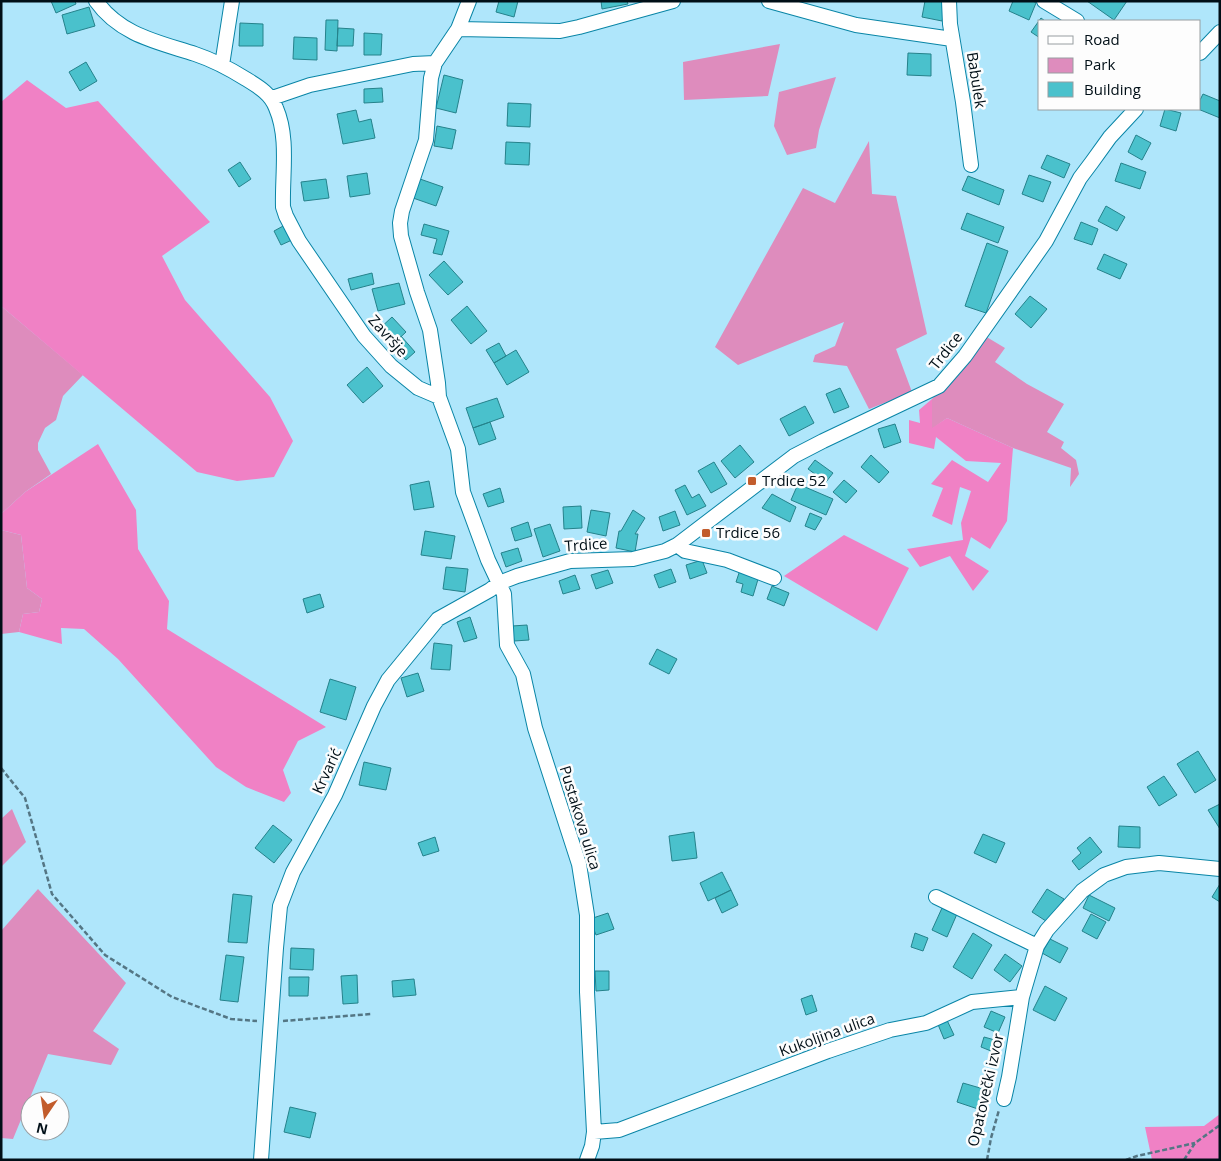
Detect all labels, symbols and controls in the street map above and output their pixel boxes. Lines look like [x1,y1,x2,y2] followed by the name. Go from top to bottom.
[1038,20,1201,110] legend
[1084,29,1120,49] text: Road
[963,50,991,109] street label: Babulek
[1084,54,1115,74] text: Park
[1084,79,1141,99] text: Building
[365,310,413,361] street label: Završje
[924,327,966,373] street label: Trdice
[762,470,826,490] place label: Trdice 52
[746,475,758,487] marker: Trdice 52
[716,522,780,542] place label: Trdice 56
[700,527,712,539] marker: Trdice 56
[564,533,608,555] street label: Trdice
[307,744,345,797] street label: Krvarić
[556,763,606,872] street label: Pustakova ulica
[776,1007,877,1061] street label: Kukoljina ulica
[962,1031,1008,1148] street label: Opatovečki izvor
[20,1091,70,1141] north arrow
[34,1119,50,1140] text: N

